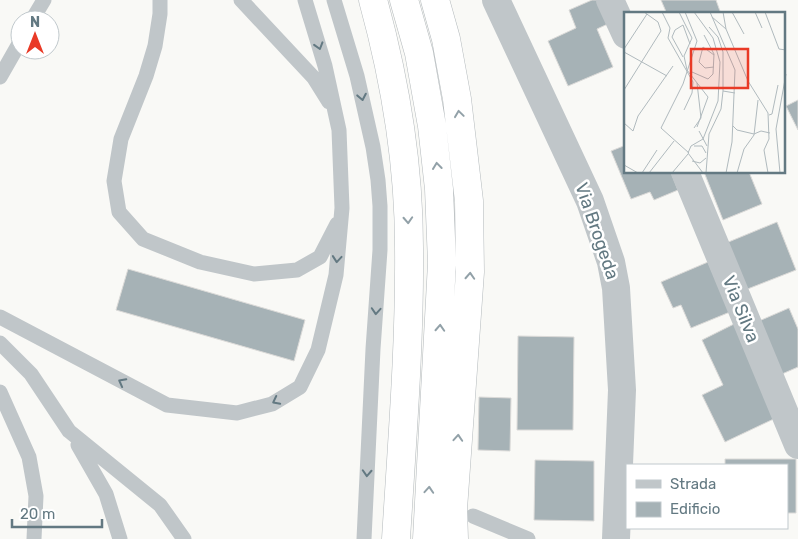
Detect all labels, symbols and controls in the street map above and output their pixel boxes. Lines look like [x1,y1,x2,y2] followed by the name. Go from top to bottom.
[10,10,60,60] north arrow
[624,12,786,174] inset map
[30,14,40,31] text: N
[314,42,324,50] one-way arrow
[356,93,366,102] one-way arrow
[455,110,465,118] one-way arrow
[432,162,443,170] one-way arrow
[570,180,624,282] street label: Via Brogeda
[402,217,413,225] one-way arrow
[332,255,343,263] one-way arrow
[464,272,475,280] one-way arrow
[718,272,764,346] street label: Via Silva
[370,307,381,315] one-way arrow
[434,324,445,332] one-way arrow
[118,378,127,388] one-way arrow
[272,395,281,405] one-way arrow
[453,434,464,442] one-way arrow
[626,464,788,529] legend
[362,470,372,477] one-way arrow
[670,475,716,493] text: Strada
[424,486,435,494] one-way arrow
[12,496,102,528] scale bar
[670,500,720,518] text: Edificio
[20,505,55,523] text: 20 m

